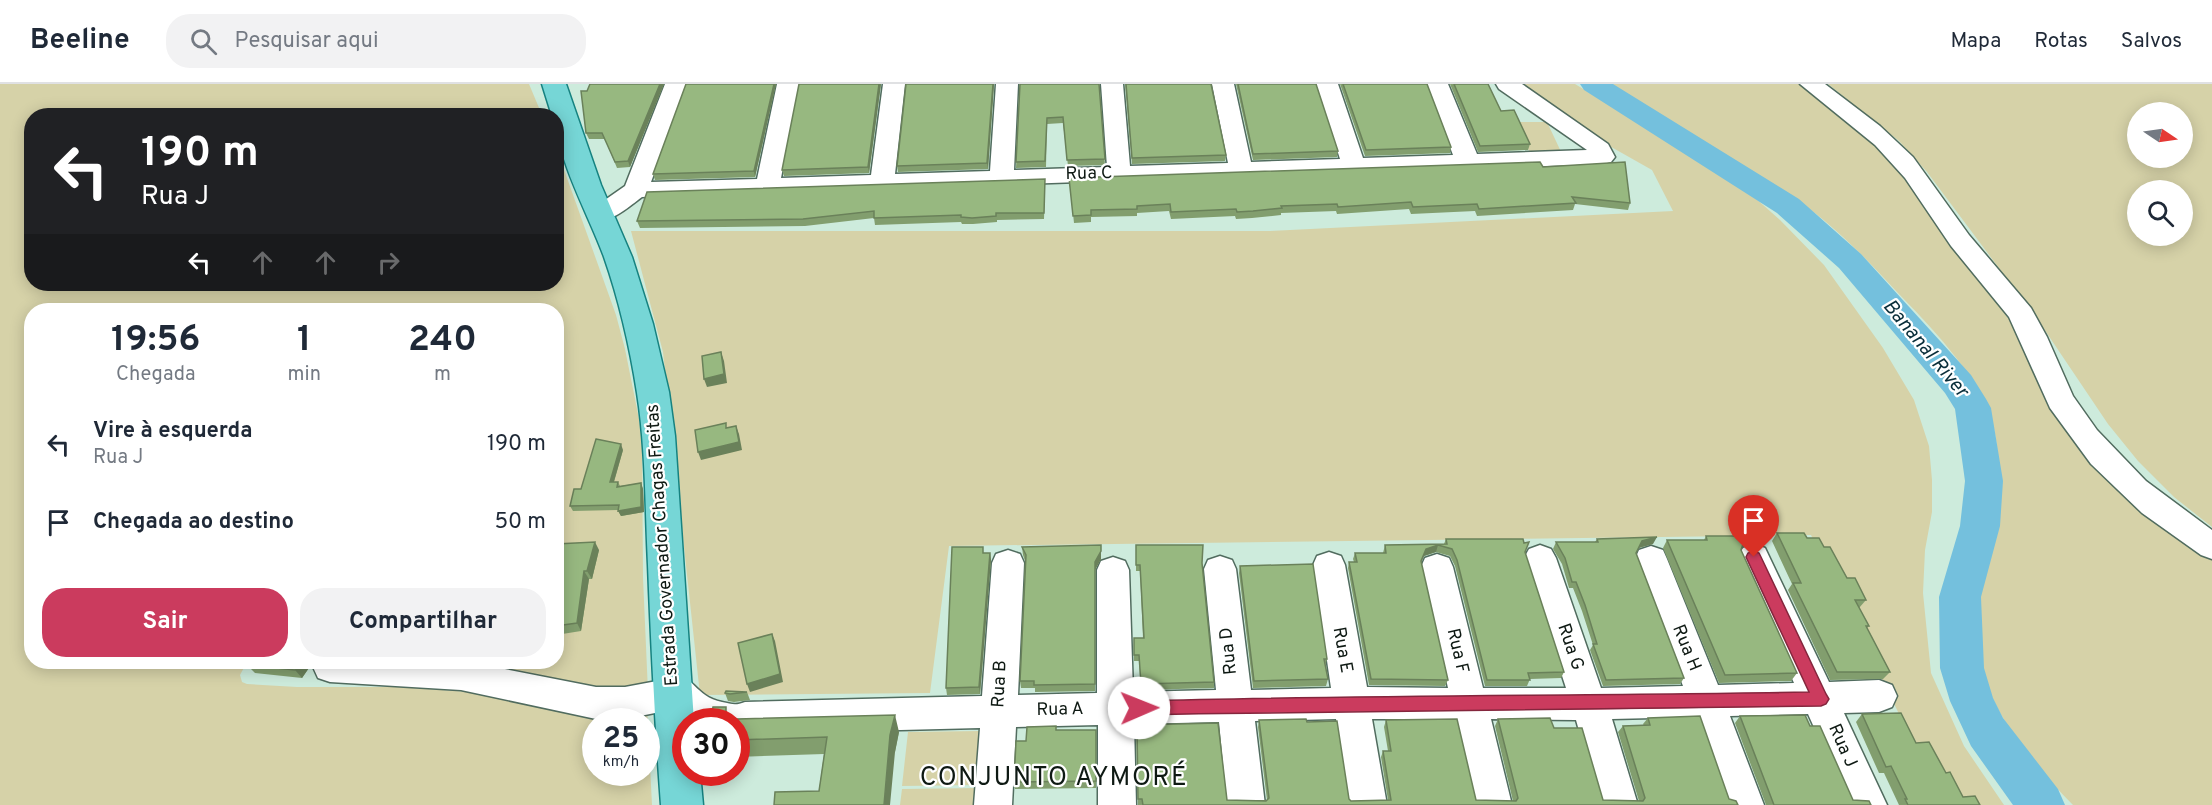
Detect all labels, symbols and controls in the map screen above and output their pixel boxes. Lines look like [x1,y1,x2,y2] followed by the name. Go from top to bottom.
[166,14,586,68] search box
[30,23,130,59] text: Beeline
[187,25,220,58] icon: search
[235,28,379,55] text: Pesquisar aqui
[1951,28,2001,55] text: Mapa
[2034,28,2088,55] text: Rotas
[2121,28,2182,55] text: Salvos
[2127,102,2193,168] north arrow
[2127,102,2193,246] map controls
[141,128,259,181] text: 190 m
[42,132,120,210] icon: left
[1065,162,1113,186] street label: Rua C
[141,180,209,214] text: Rua J
[2127,180,2193,246] button: search
[183,246,216,279] icon: left
[246,246,279,279] icon: ahead
[309,246,342,279] icon: ahead
[372,246,405,279] icon: right
[1876,294,1975,405] water label: Bananal River
[111,318,201,364] text: 19:56
[297,318,311,364] text: 1
[408,318,477,364] text: 240
[116,362,196,388] text: Chegada
[288,362,321,388] text: min
[434,362,451,388] text: m
[642,403,684,687] street label: Estrada Governador Chagas Freitas
[93,418,252,445] text: Vire à esquerda
[42,428,75,461] icon: left
[487,431,546,458] text: 190 m
[93,445,144,471] text: Rua J
[1728,495,1779,557] pin
[1737,504,1770,537] icon: arrive
[42,506,75,539] icon: arrive
[93,509,294,536] text: Chegada ao destino
[494,509,546,536] text: 50 m
[42,588,288,657] button: Sair
[300,588,546,657] button: Compartilhar
[1551,621,1589,673] street label: Rua G
[1666,621,1706,675] street label: Rua H
[1327,625,1357,675] street label: Rua E
[1215,626,1243,676] street label: Rua D
[1441,626,1473,676] street label: Rua F
[987,660,1013,708] street label: Rua B
[1107,676,1171,740] position arrow
[1036,698,1084,722] street label: Rua A
[672,708,750,786] speed limit sign: 30
[603,721,639,758] text: 25
[1822,721,1862,771] street label: Rua J
[603,753,639,772] text: km/h
[920,760,1188,795] district label: CONJUNTO AYMORÉ

